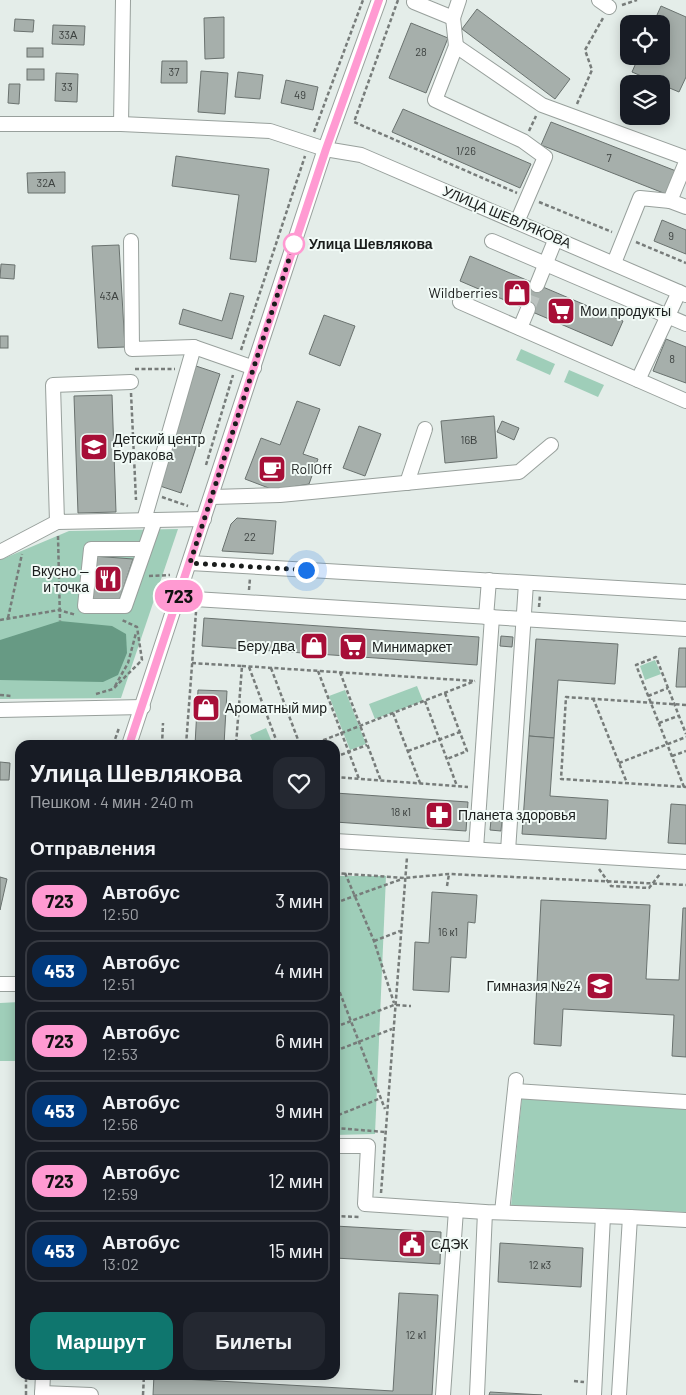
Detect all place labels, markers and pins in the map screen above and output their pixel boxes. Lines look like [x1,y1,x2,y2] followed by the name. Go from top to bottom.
[283,233,305,255] marker: Улица Шевлякова
[309,235,433,252] place label: Улица Шевлякова
[502,278,532,308] shop icon: Wildberries
[428,284,498,301] place label: Wildberries
[546,296,576,326] supermarket icon: Мои продукты
[580,302,671,319] place label: Мои продукты
[113,430,205,463] place label: Детский центр Буракова
[79,432,109,462] school or university icon: Детский центр Буракова
[257,454,287,484] cafe icon: RollOff
[291,460,332,477] place label: RollOff
[32,562,89,595] place label: Вкусно — и точка
[93,564,123,594] restaurant icon: Вкусно — и точка
[299,631,329,661] shop icon: Беру два
[338,632,368,662] supermarket icon: Минимаркет
[237,637,295,654] place label: Беру два
[372,638,453,655] place label: Минимаркет
[191,693,221,723] shop icon: Ароматный мир
[225,699,327,716] place label: Ароматный мир
[424,800,454,830] pharmacy icon: Планета здоровья
[458,806,576,823] place label: Планета здоровья
[585,971,615,1001] school or university icon: Гимназия №24
[487,977,581,994] place label: Гимназия №24
[397,1229,427,1259] public building icon: СДЭК
[431,1235,469,1252] place label: СДЭК

